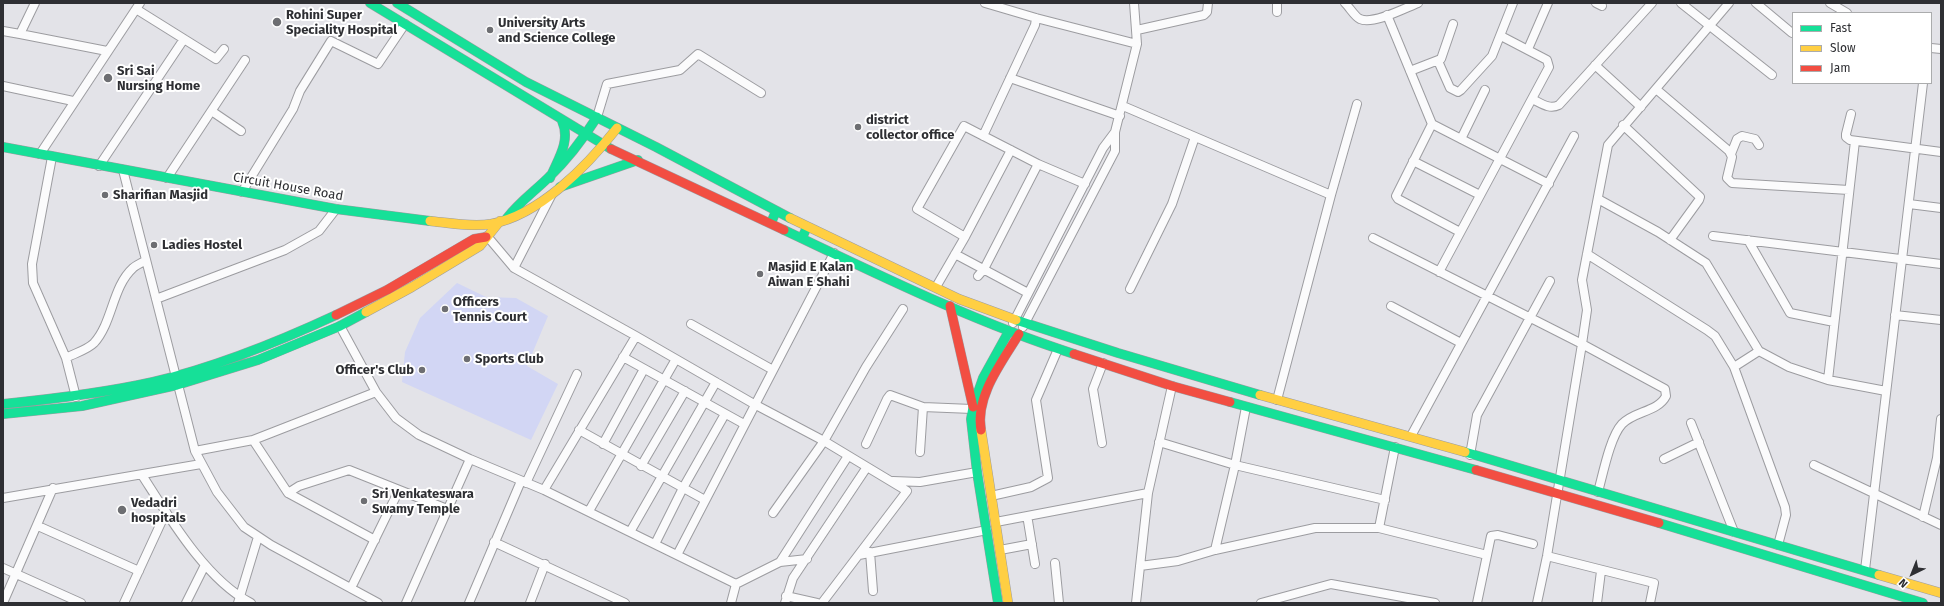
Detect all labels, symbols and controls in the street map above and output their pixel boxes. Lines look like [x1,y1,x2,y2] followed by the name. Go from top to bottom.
[286,7,397,38] place label: Rohini Super Speciality Hospital
[1792,12,1932,84] legend
[498,15,615,46] place label: University Arts and Science College
[271,16,283,28] marker: Rohini Super Speciality Hospital
[1830,21,1852,35] text: Fast
[485,25,495,35] marker: University Arts and Science College
[1830,41,1856,55] text: Slow
[1830,61,1850,75] text: Jam
[117,63,200,94] place label: Sri Sai Nursing Home
[102,72,114,84] marker: Sri Sai Nursing Home
[866,112,954,143] place label: district collector office
[853,122,863,132] marker: district collector office
[232,170,344,204] street label: Circuit House Road
[113,187,208,203] place label: Sharifian Masjid
[100,190,110,200] marker: Sharifian Masjid
[162,237,242,253] place label: Ladies Hostel
[149,240,159,250] marker: Ladies Hostel
[768,259,853,290] place label: Masjid E Kalan Aiwan E Shahi
[755,269,765,279] marker: Masjid E Kalan Aiwan E Shahi
[453,294,527,325] place label: Officers Tennis Court
[440,304,450,314] marker: Officers Tennis Court
[475,351,544,367] place label: Sports Club
[462,354,472,364] marker: Sports Club
[335,362,414,378] place label: Officer's Club
[417,365,427,375] marker: Officer's Club
[372,486,474,517] place label: Sri Venkateswara Swamy Temple
[131,495,186,526] place label: Vedadri hospitals
[359,496,369,506] marker: Sri Venkateswara Swamy Temple
[116,504,128,516] marker: Vedadri hospitals
[1892,554,1932,594] north arrow
[1896,576,1911,590] text: N

